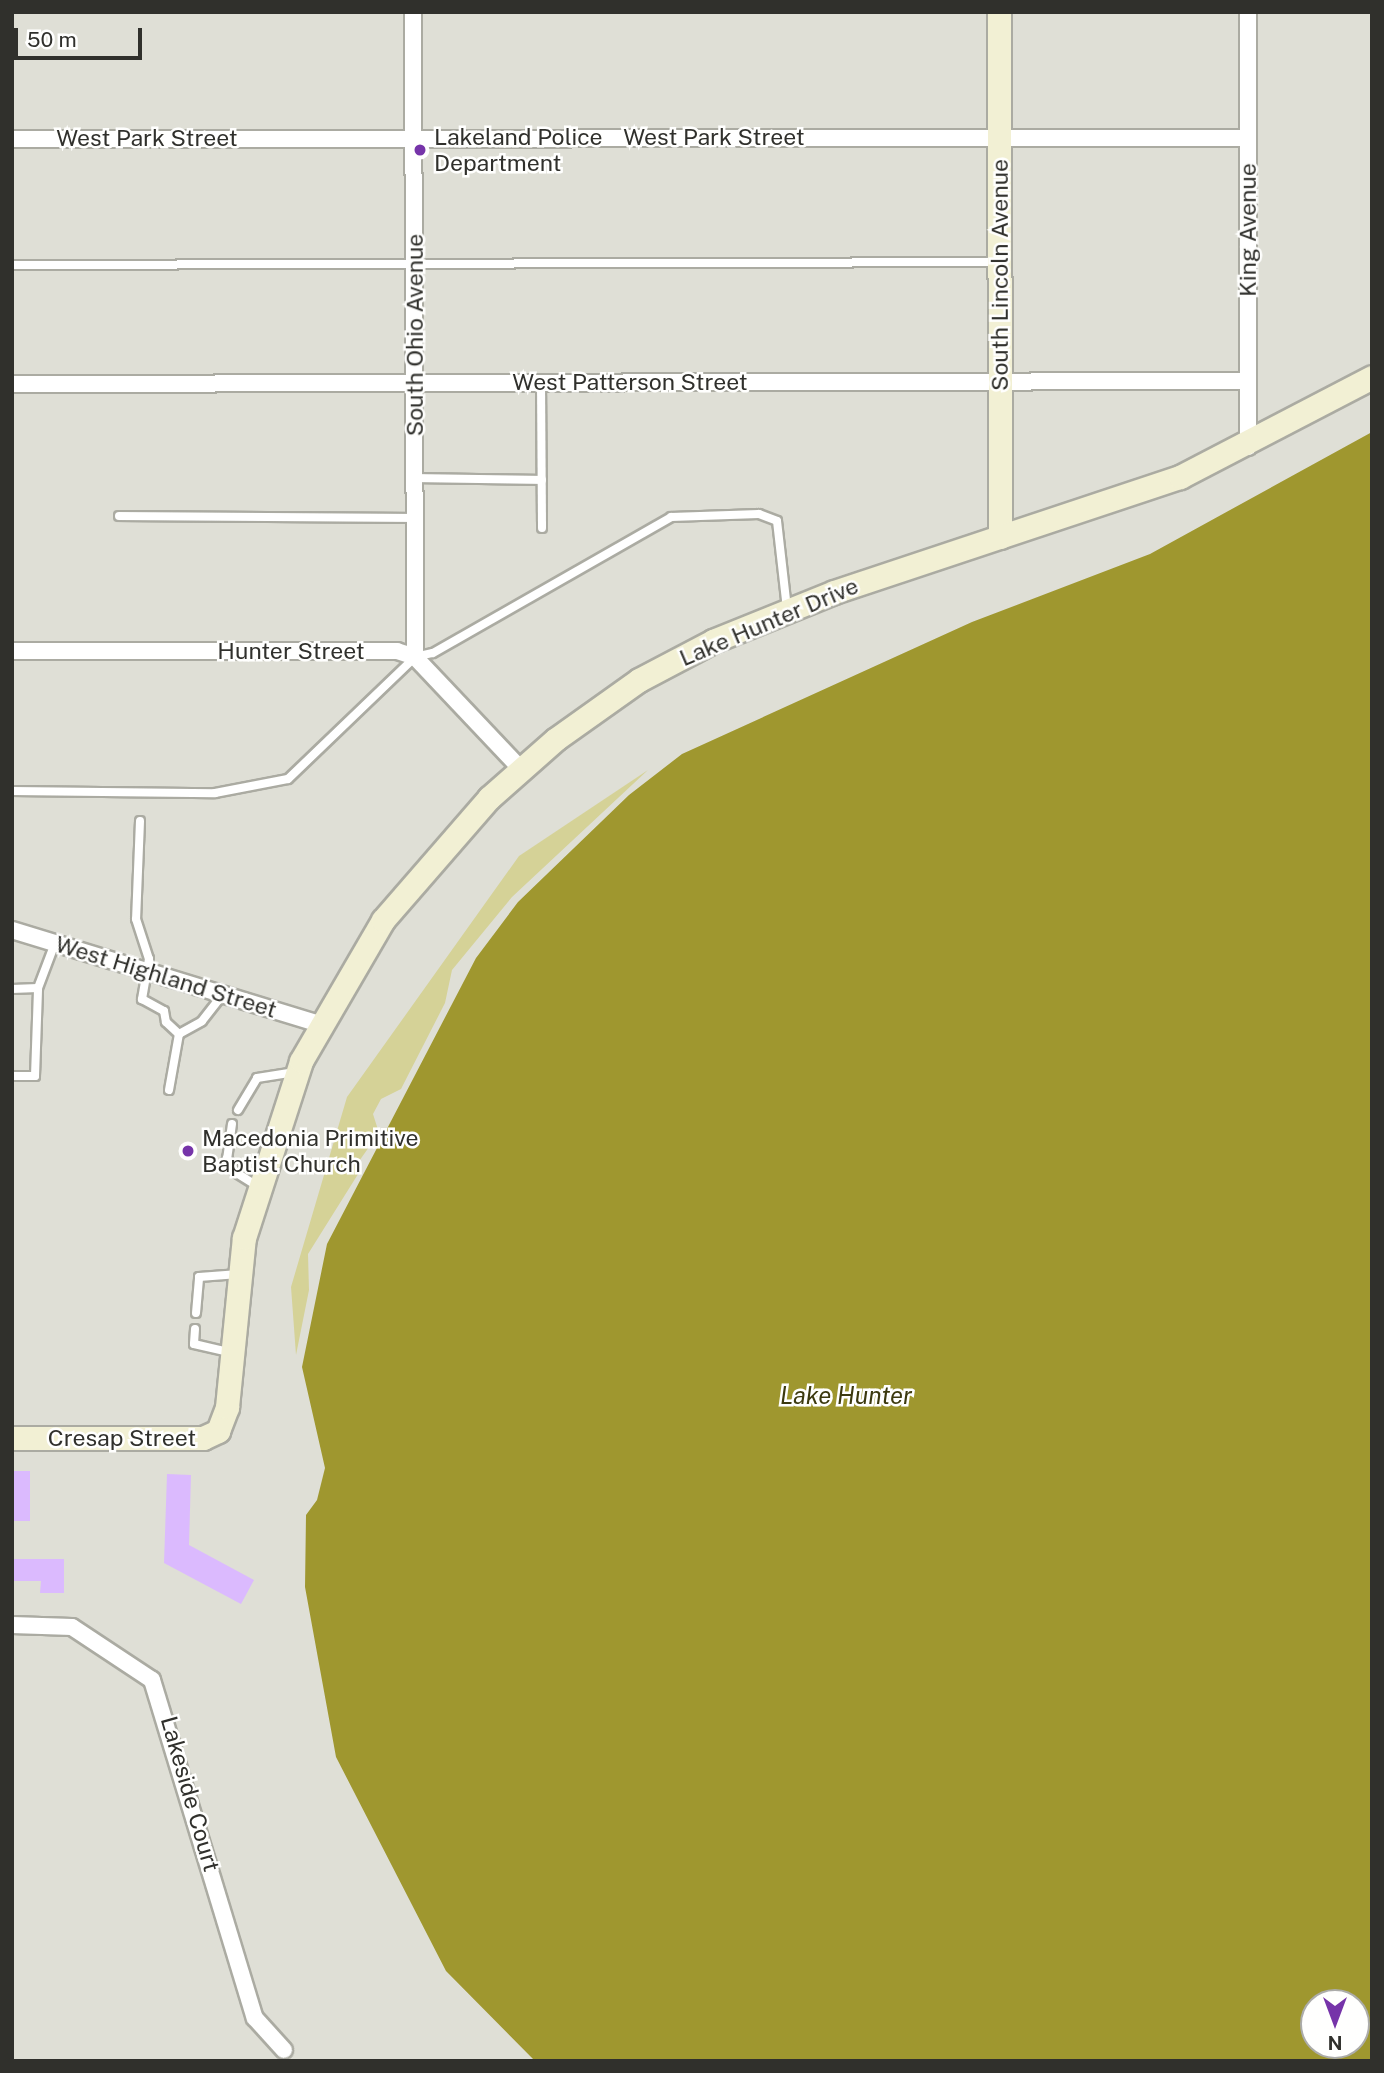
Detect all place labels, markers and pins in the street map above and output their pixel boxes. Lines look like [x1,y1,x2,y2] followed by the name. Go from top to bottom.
[434,123,603,177] place label: Lakeland Police Department
[412,142,428,158] marker: Lakeland Police Department
[202,1124,419,1178] place label: Macedonia Primitive Baptist Church
[180,1143,196,1159] marker: Macedonia Primitive Baptist Church

